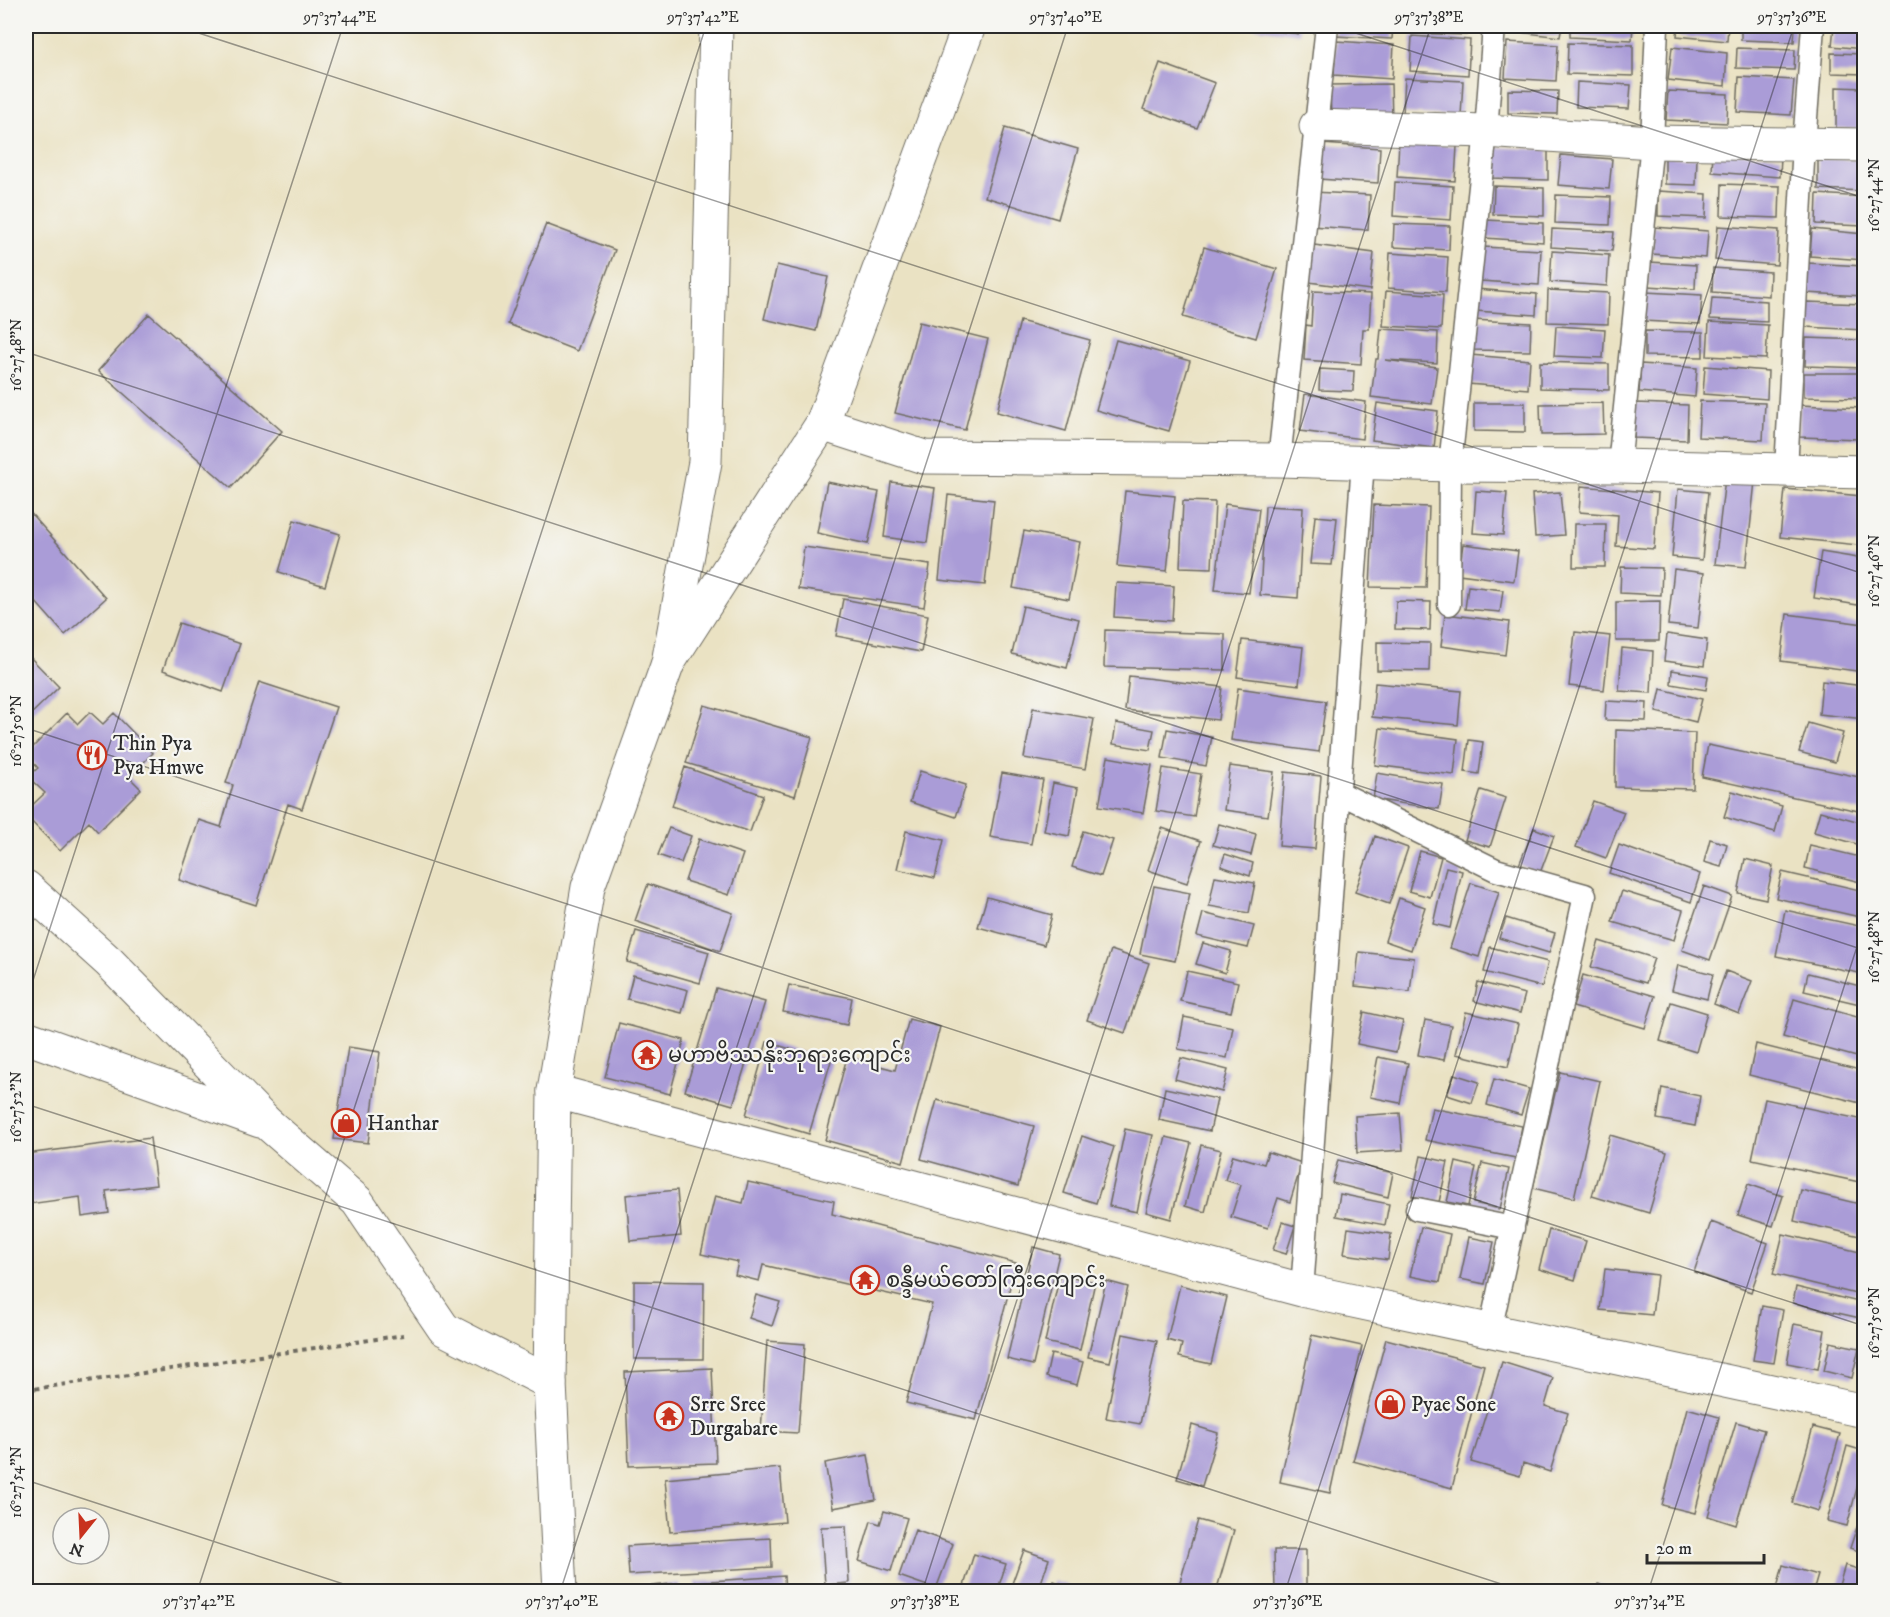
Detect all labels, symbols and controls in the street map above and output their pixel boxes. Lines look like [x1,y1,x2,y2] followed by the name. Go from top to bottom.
[303,8,377,27] text: 97°37'44"E
[666,8,739,27] text: 97°37'42"E
[1029,8,1103,27] text: 97°37'40"E
[1394,8,1464,27] text: 97°37'38"E
[1757,8,1827,27] text: 97°37'36"E
[1865,158,1884,232] text: 16°27'44"N
[7,319,26,391] text: 16°27'48"N
[1865,534,1884,608] text: 16°27'46"N
[7,695,26,767] text: 16°27'50"N
[113,731,204,781] place label: Thin Pya Pya Hmwe
[76,739,108,771] restaurant icon: Thin Pya Pya Hmwe
[1865,911,1884,983] text: 16°27'48"N
[631,1039,663,1071] temple icon: မဟာဗိဿနိုးဘုရားကျောင်း
[668,1039,911,1073] place label: မဟာဗိဿနိုးဘုရားကျောင်း
[7,1071,26,1143] text: 16°27'52"N
[330,1107,362,1139] shop icon: Hanthar
[367,1111,439,1137] place label: Hanthar
[849,1264,881,1296] temple icon: စန္ဒီမယ်တော်ကြီးကျောင်း
[886,1264,1106,1298] place label: စန္ဒီမယ်တော်ကြီးကျောင်း
[1865,1287,1884,1359] text: 16°27'50"N
[1374,1388,1406,1420] shop icon: Pyae Sone
[690,1392,778,1442] place label: Srre Sree Durgabare
[1411,1392,1496,1418] place label: Pyae Sone
[653,1400,685,1432] temple icon: Srre Sree Durgabare
[7,1446,26,1518] text: 16°27'54"N
[51,1506,111,1566] north arrow
[1647,1527,1764,1565] scale bar
[67,1538,86,1561] text: N
[1656,1538,1692,1560] text: 20 m
[162,1592,235,1611] text: 97°37'42"E
[525,1592,599,1611] text: 97°37'40"E
[890,1592,960,1611] text: 97°37'38"E
[1253,1592,1323,1611] text: 97°37'36"E
[1614,1592,1685,1611] text: 97°37'34"E

